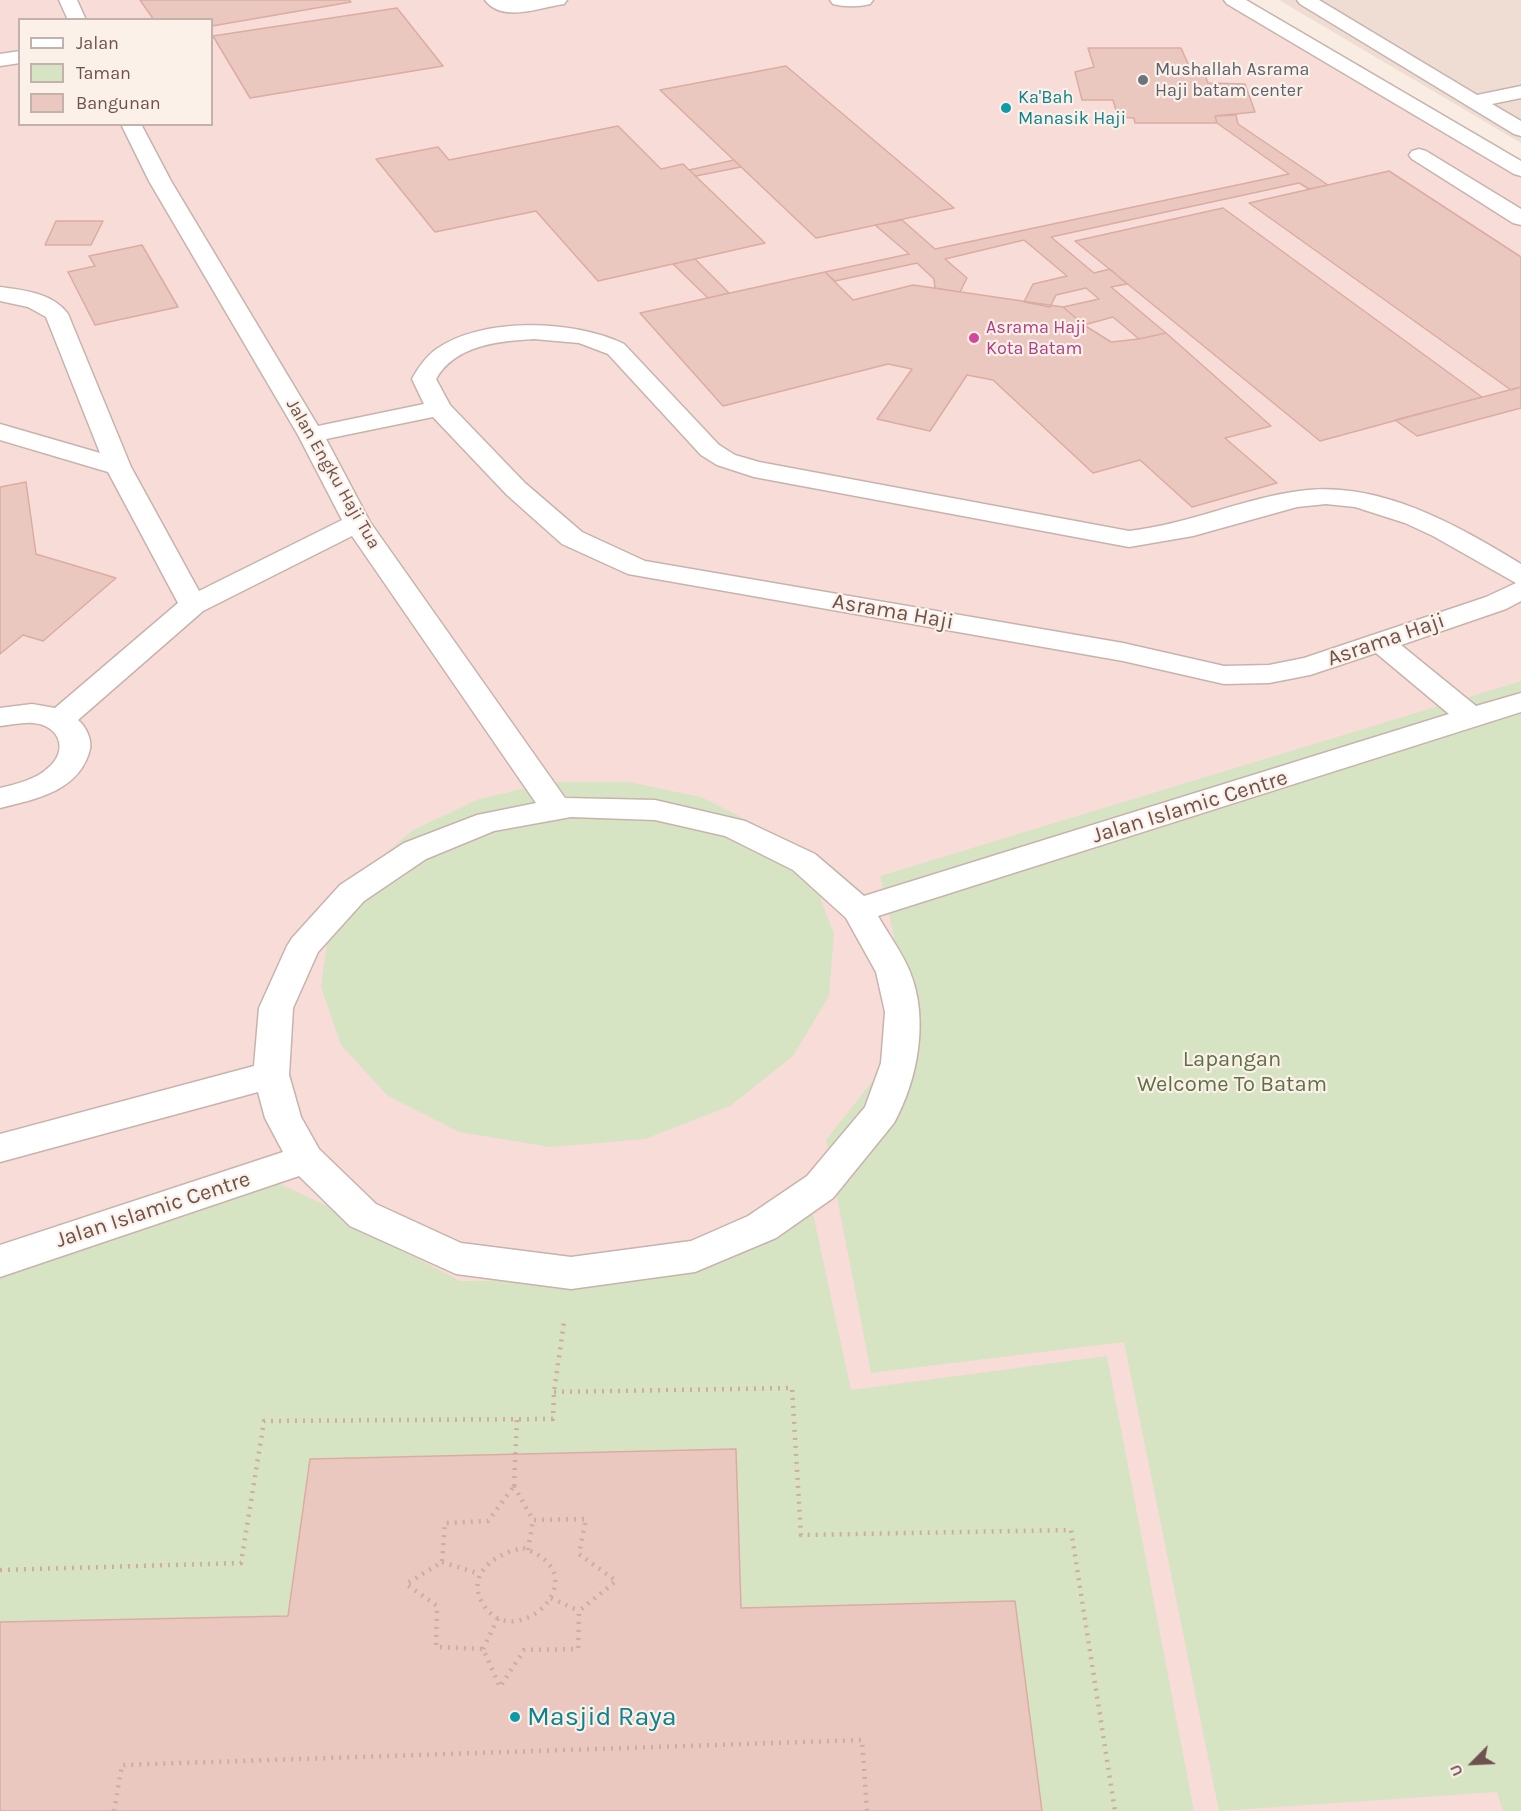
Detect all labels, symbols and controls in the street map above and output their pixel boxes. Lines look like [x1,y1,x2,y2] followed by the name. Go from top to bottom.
[18,18,213,126] legend
[76,32,119,54] text: Jalan
[1155,59,1309,101] place label: Mushallah Asrama Haji batam center
[76,62,131,84] text: Taman
[1136,73,1150,87] marker: Mushallah Asrama Haji batam center
[1018,87,1126,130] place label: Ka'Bah Manasik Haji
[76,92,161,114] text: Bangunan
[999,101,1013,115] marker: Ka'Bah Manasik Haji
[986,317,1086,360] place label: Asrama Haji Kota Batam
[967,331,981,345] marker: Asrama Haji Kota Batam
[281,395,385,553] street label: Jalan Engku Haji Tua
[830,588,956,636] street label: Asrama Haji
[1324,608,1448,672] street label: Asrama Haji
[1089,765,1291,849] street label: Jalan Islamic Centre
[1137,1047,1327,1098] park label: Lapangan Welcome To Batam
[52,1166,254,1254] street label: Jalan Islamic Centre
[527,1701,677,1733] place label: Masjid Raya
[508,1710,522,1724] marker: Masjid Raya
[1443,1733,1503,1793] north arrow
[1445,1762,1467,1779] text: U

